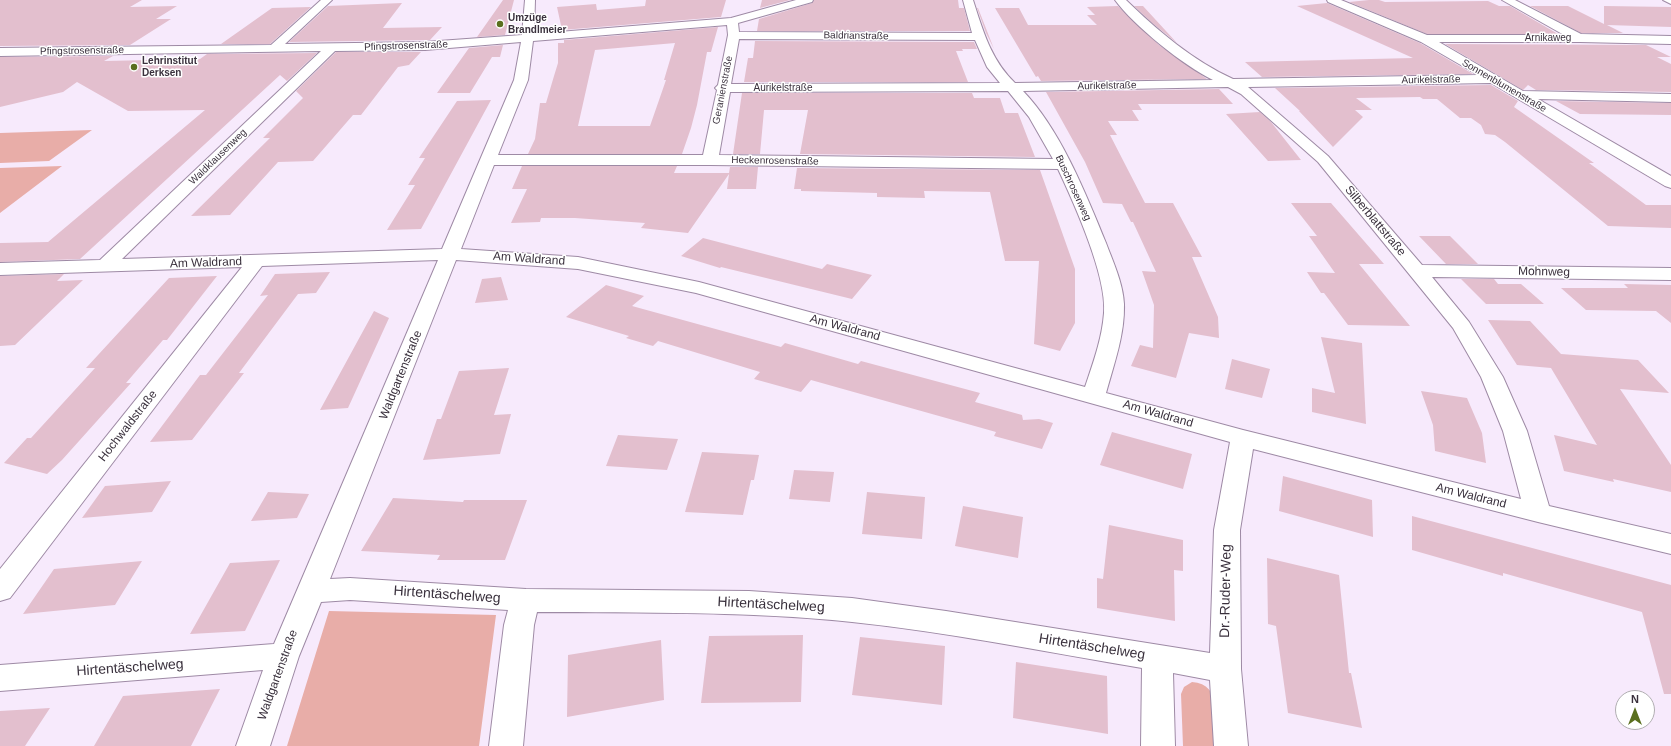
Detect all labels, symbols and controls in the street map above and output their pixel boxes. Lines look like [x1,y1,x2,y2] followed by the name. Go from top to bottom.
[508,12,566,36] place label: Umzüge Brandlmeier
[495,19,505,29] marker: Umzüge Brandlmeier
[823,29,889,43] street label: Baldrianstraße
[1525,32,1571,44] street label: Arnikaweg
[364,39,448,53] street label: Pfingstrosenstraße
[40,44,124,58] street label: Pfingstrosenstraße
[142,55,197,78] place label: Lehrinstitut Derksen
[710,55,736,125] street label: Geranienstraße
[1460,57,1548,115] street label: Sonnenblumenstraße
[129,62,139,72] marker: Lehrinstitut Derksen
[1401,73,1461,87] street label: Aurikelstraße
[1077,79,1137,93] street label: Aurikelstraße
[754,82,812,94] street label: Aurikelstraße
[187,127,249,187] street label: Waldklausenweg
[1053,153,1093,223] street label: Buschrosenweg
[731,154,819,168] street label: Heckenrosenstraße
[1341,183,1409,259] street label: Silberblattstraße
[492,249,566,269] street label: Am Waldrand
[170,255,242,271] street label: Am Waldrand
[1518,264,1570,280] street label: Mohnweg
[808,312,882,344] street label: Am Waldrand
[377,328,425,422] street label: Waldgartenstraße
[96,387,160,465] street label: Hochwaldstraße
[1121,397,1195,431] street label: Am Waldrand
[1434,480,1508,512] street label: Am Waldrand
[1217,544,1235,638] street label: Dr.-Ruder-Weg
[393,583,501,607] street label: Hirtentäschelweg
[717,594,825,616] street label: Hirtentäschelweg
[255,628,301,722] street label: Waldgartenstraße
[1038,630,1146,664] street label: Hirtentäschelweg
[76,656,184,680] street label: Hirtentäschelweg
[1615,690,1655,730] north arrow
[1631,693,1639,705] text: N

